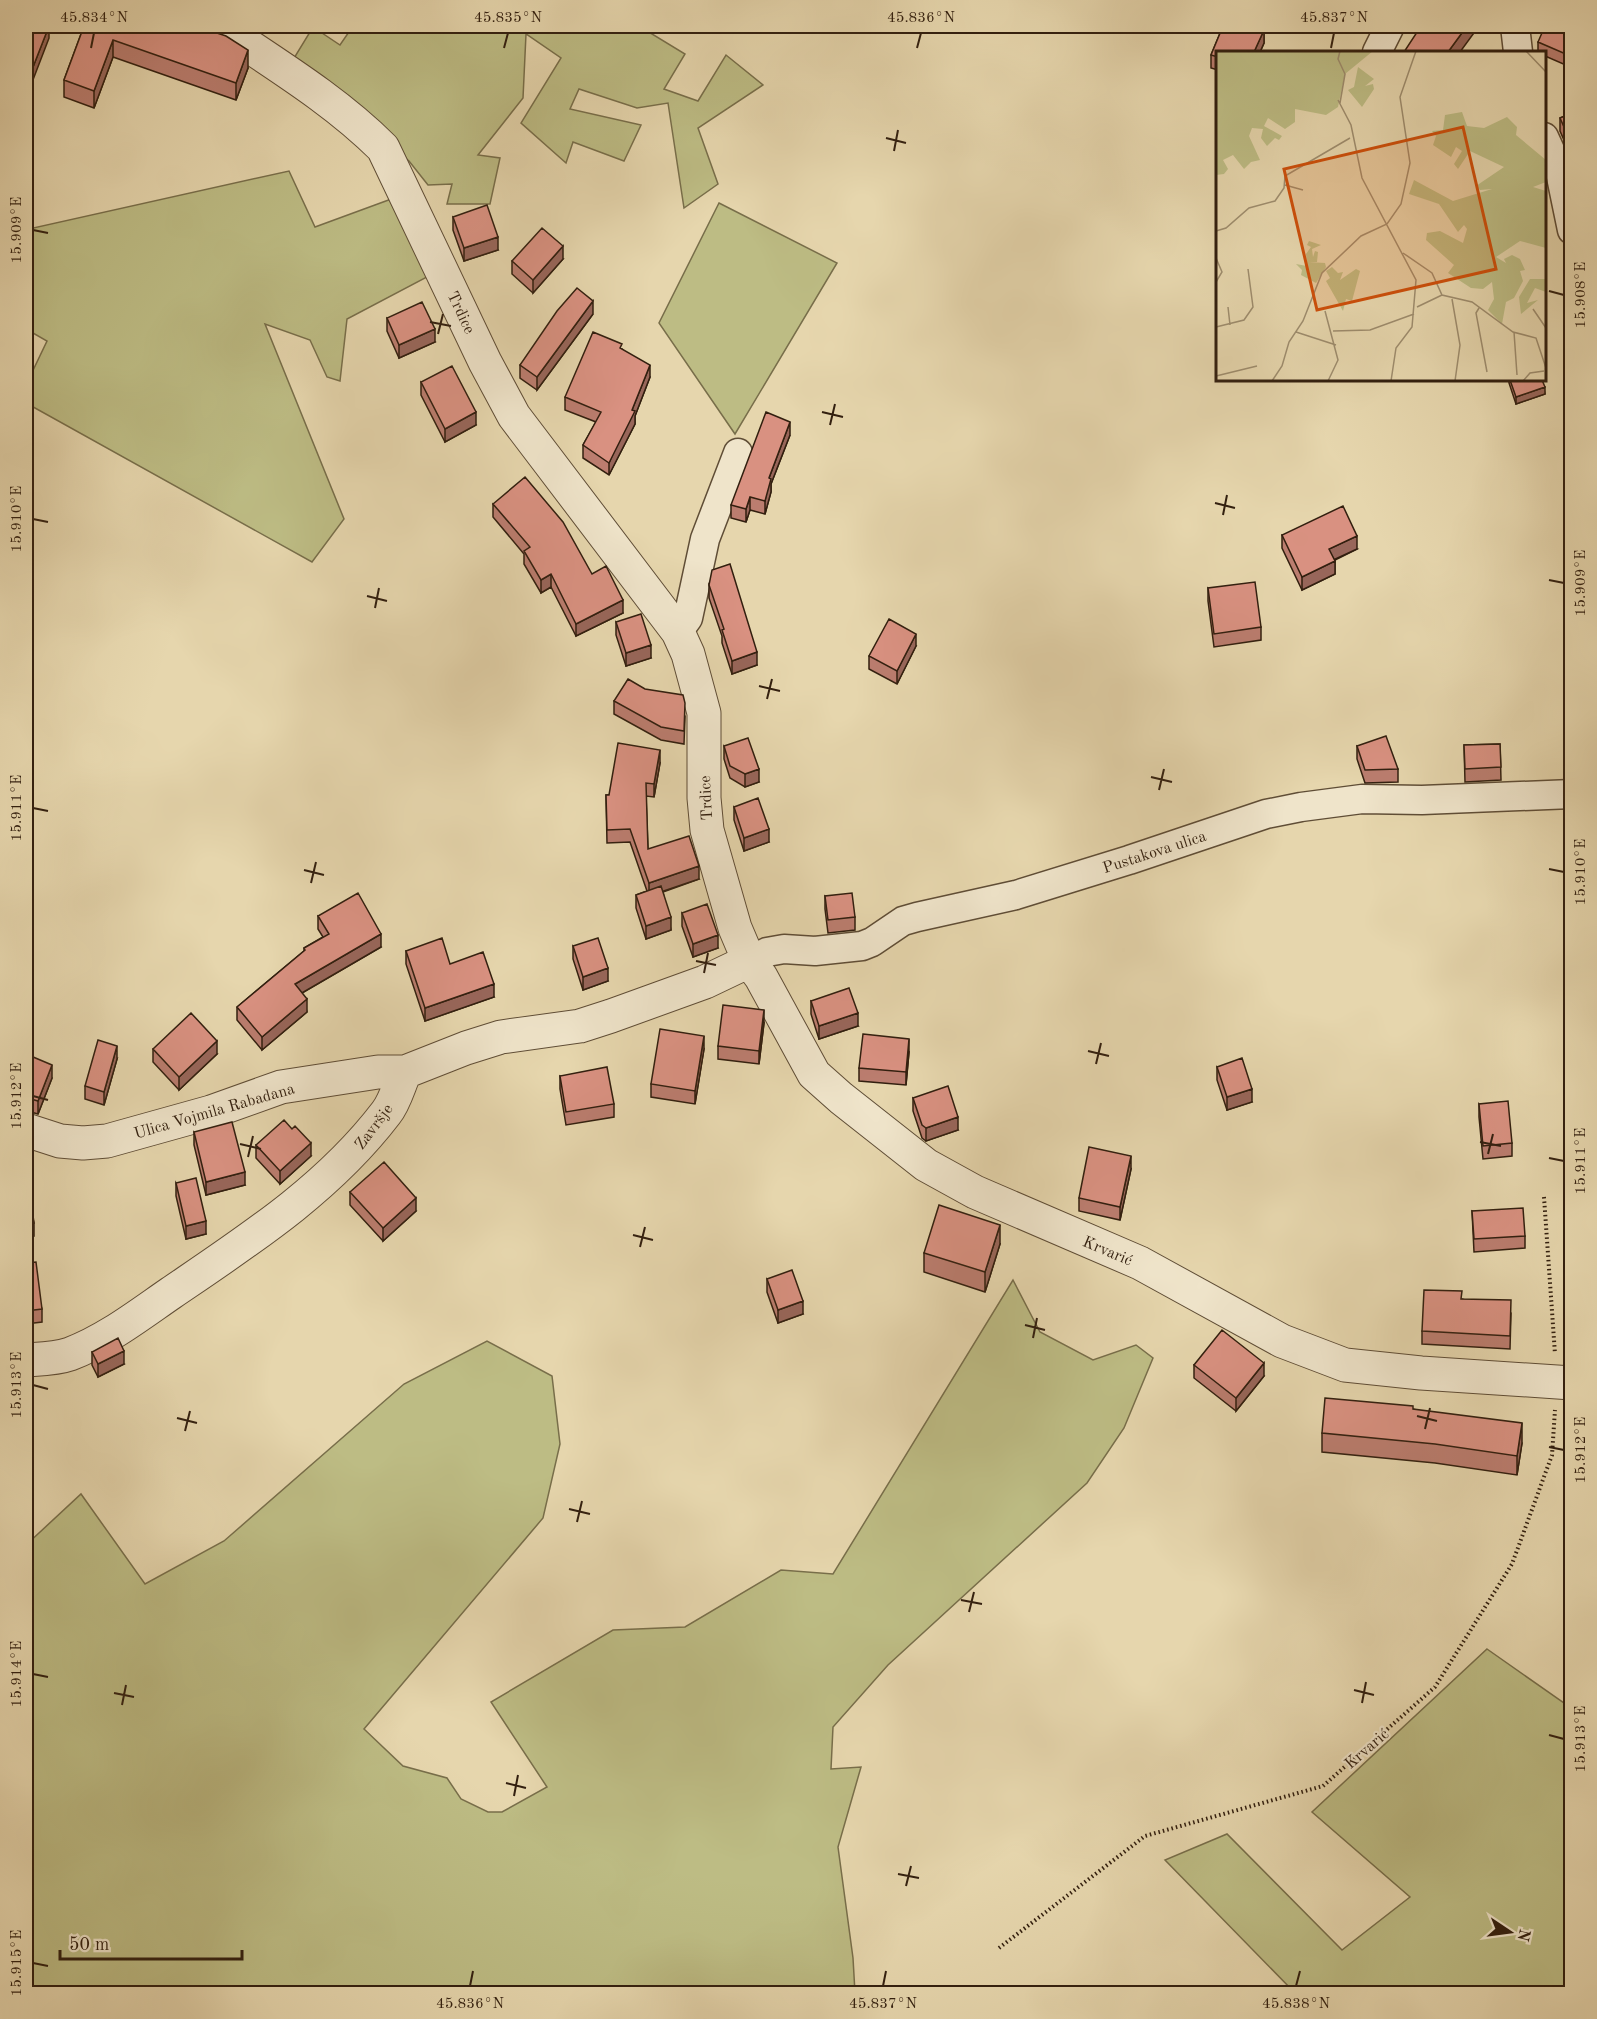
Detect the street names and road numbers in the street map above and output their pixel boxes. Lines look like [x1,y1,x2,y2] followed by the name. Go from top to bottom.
[443,289,477,337] street label: Trdice
[698,775,716,821] street label: Trdice
[1101,829,1208,877] street label: Pustakova ulica
[132,1081,297,1143] street label: Ulica Vojmila Rabadana
[352,1102,397,1153] street label: Završje
[1080,1234,1134,1269] street label: Krvarić
[1342,1726,1392,1773] street label: Krvarić

